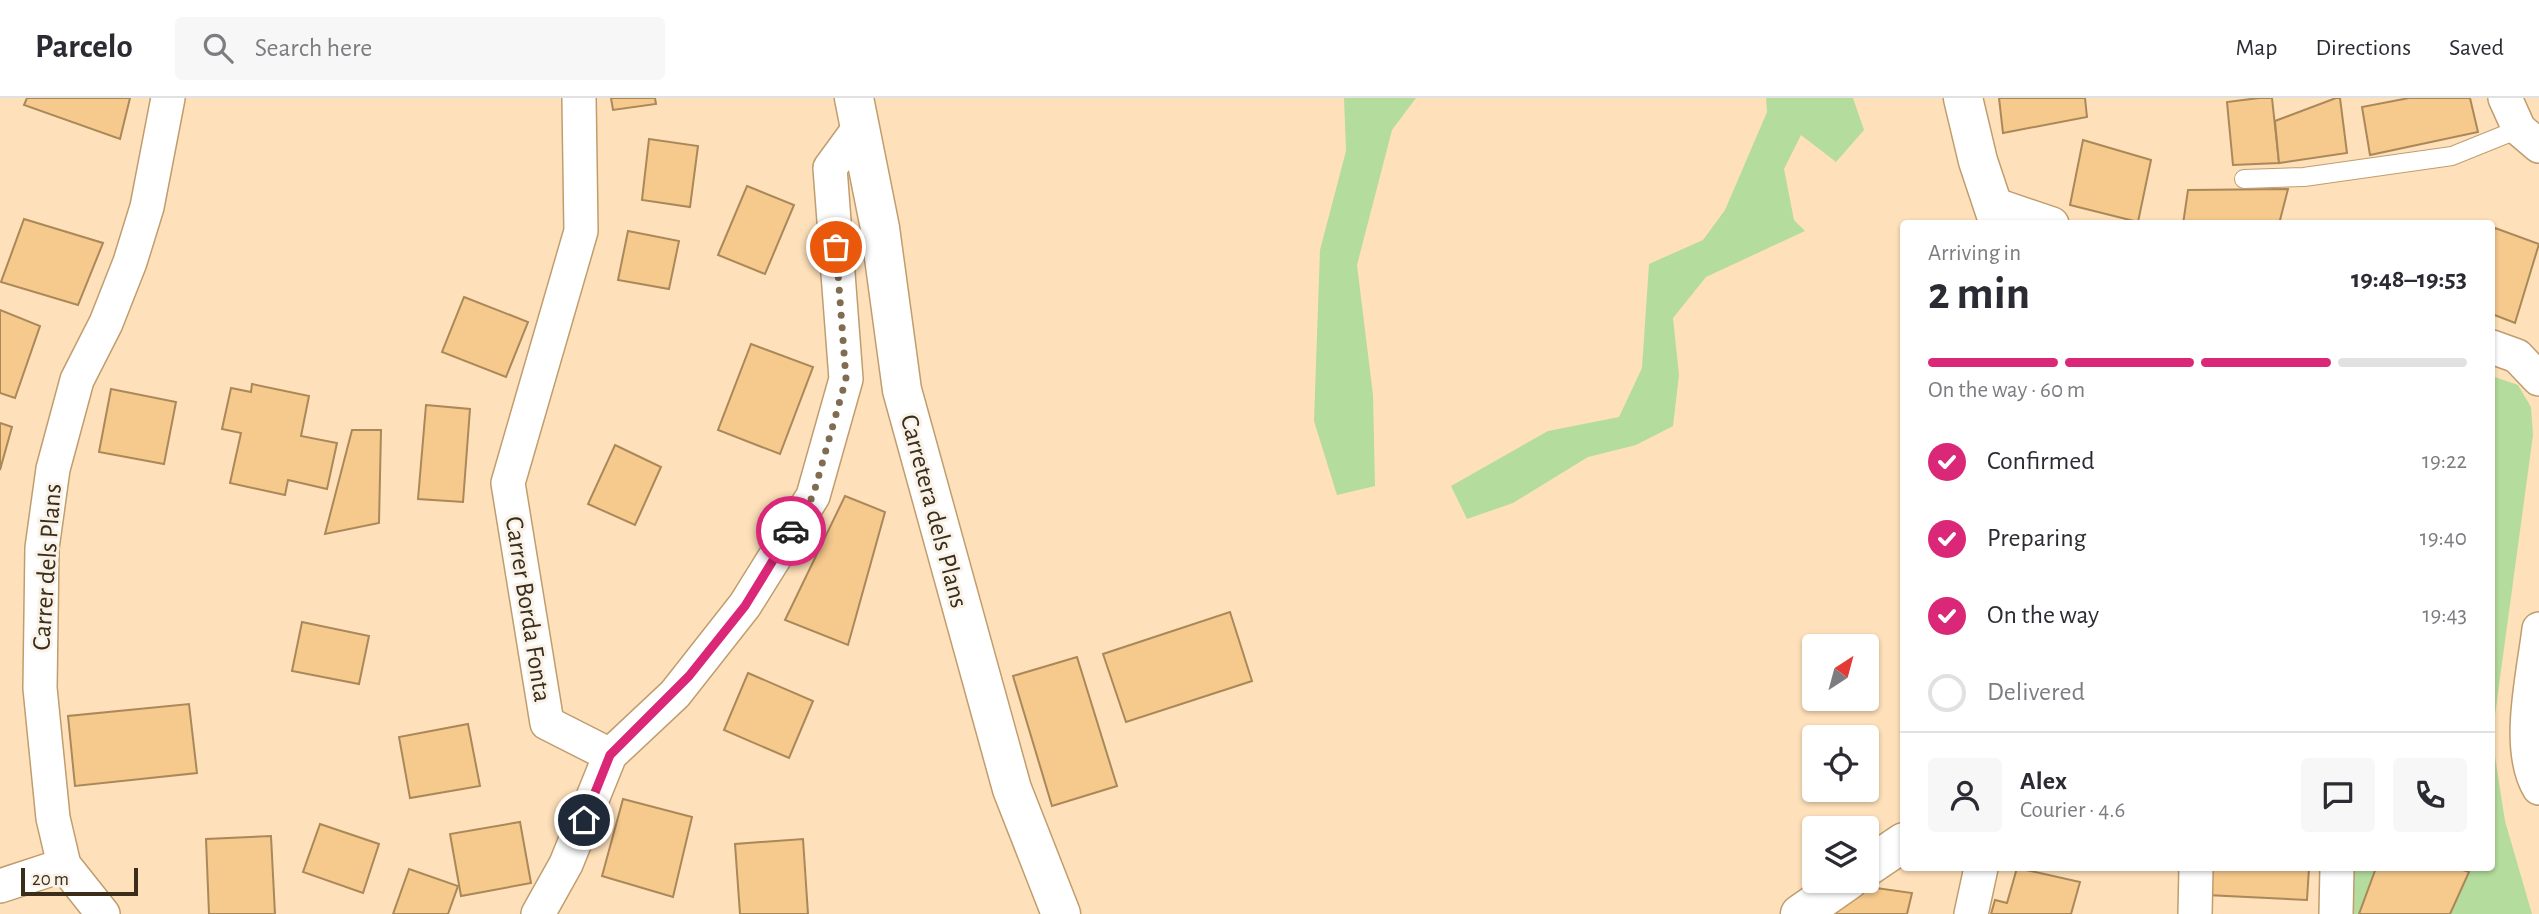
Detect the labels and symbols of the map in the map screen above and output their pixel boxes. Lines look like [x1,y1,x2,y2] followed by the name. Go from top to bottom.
[806,217,866,277] pin
[896,412,972,611] street label: Carretera dels Plans
[28,483,66,651] street label: Carrer dels Plans
[756,496,826,566] courier
[500,514,556,704] street label: Carrer Borda Fonta
[1802,634,1880,710] north arrow
[554,790,614,850] pin
[21,865,138,897] scale bar

